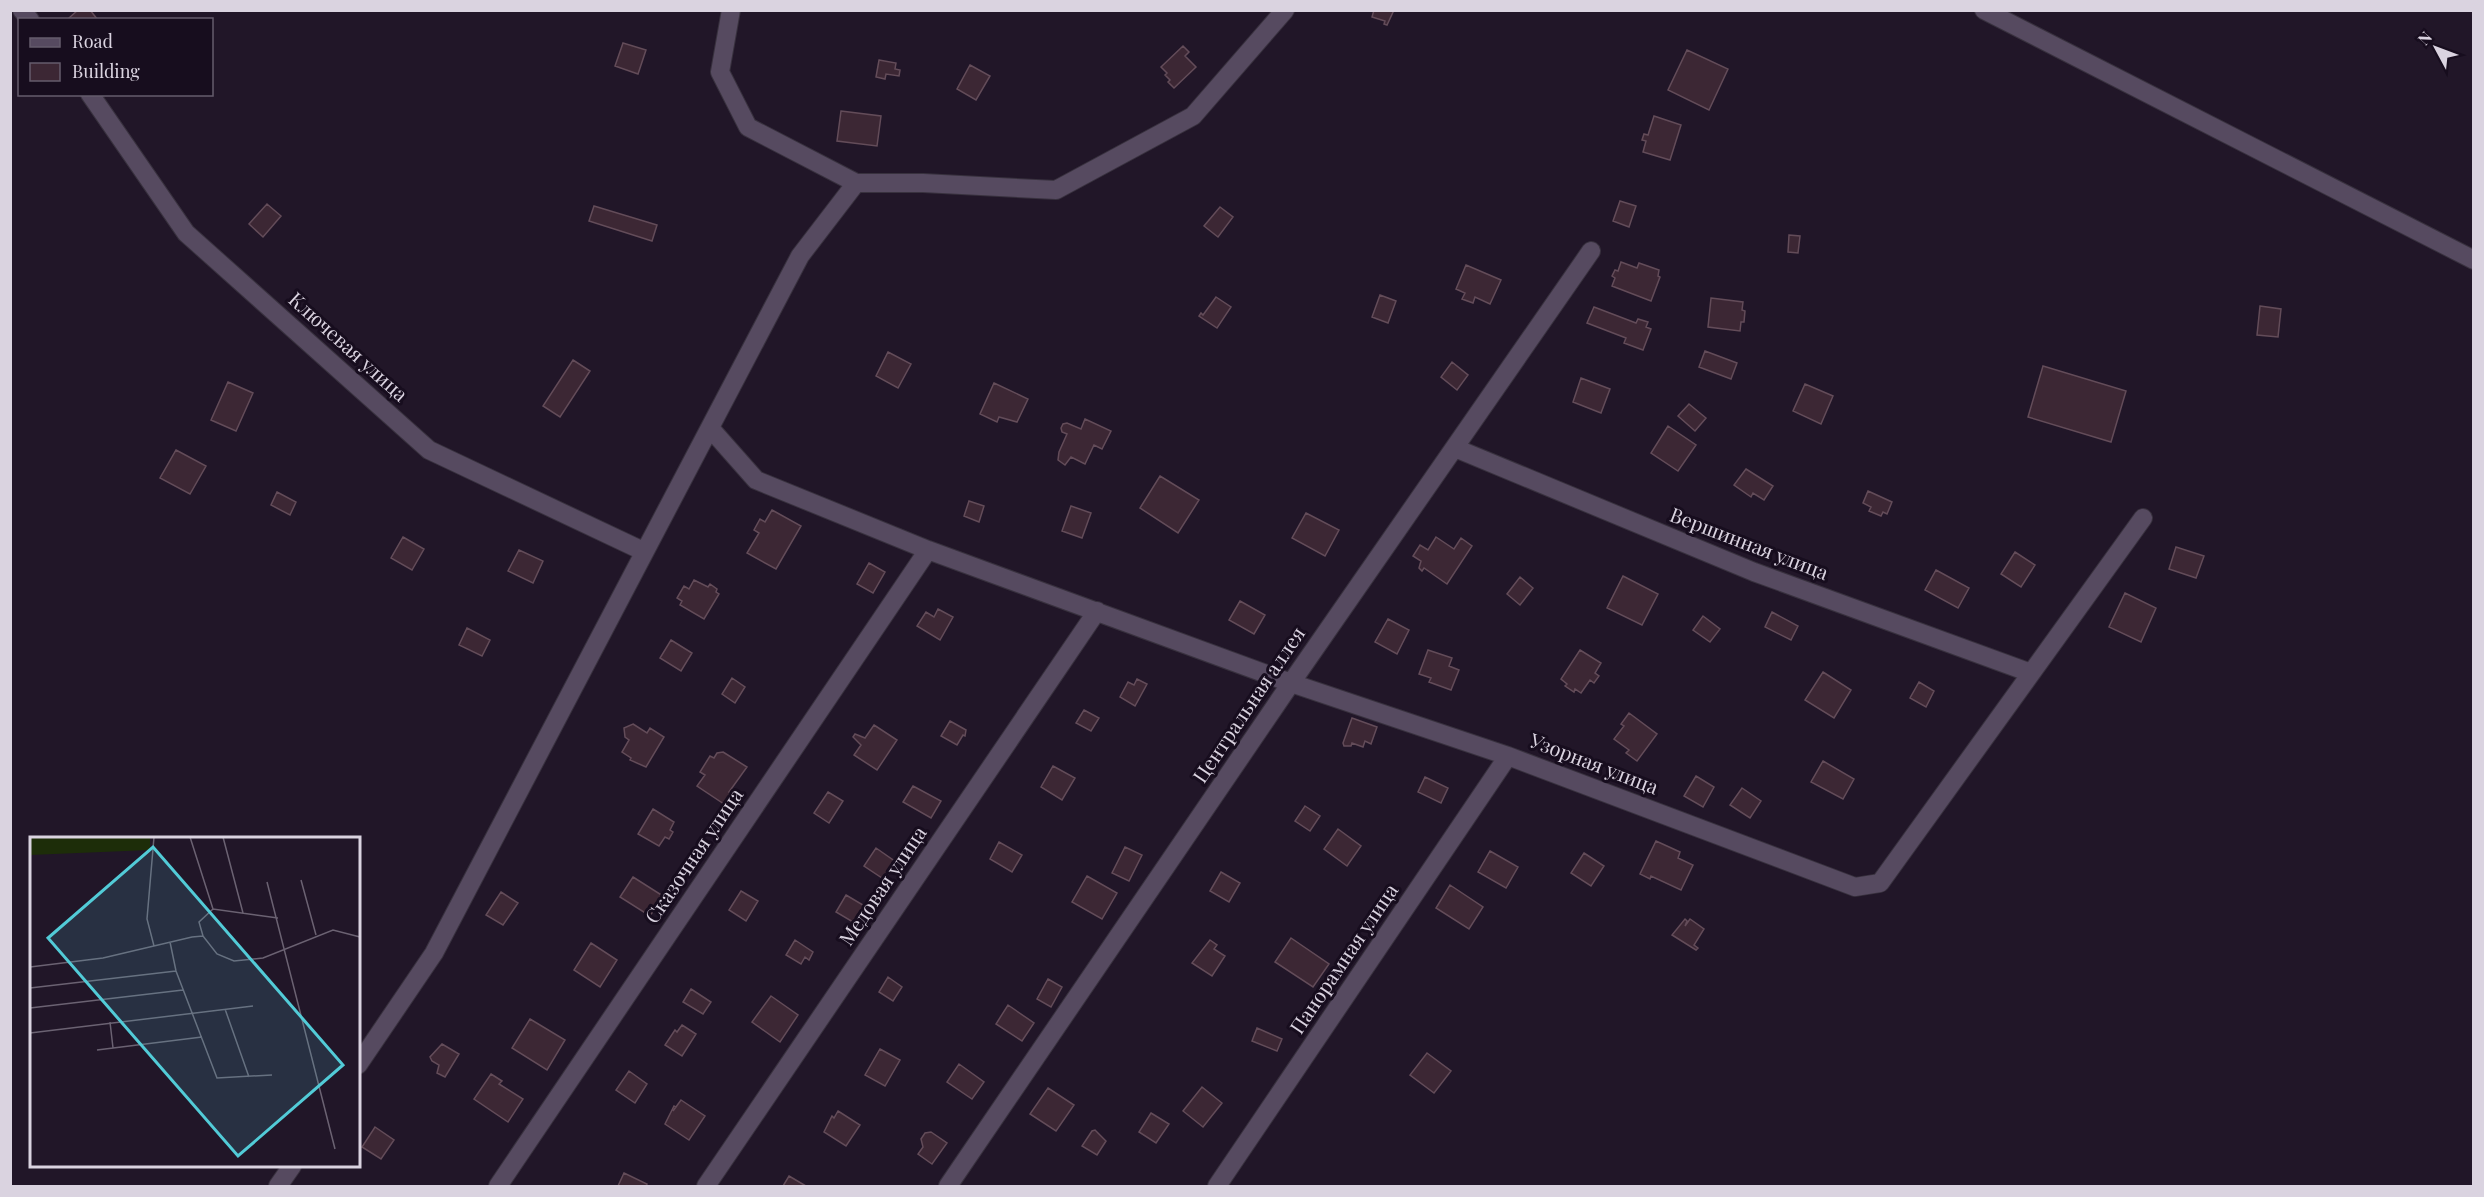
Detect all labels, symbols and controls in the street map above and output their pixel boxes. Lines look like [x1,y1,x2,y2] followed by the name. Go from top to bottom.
[18,18,213,96] legend
[2406,18,2466,78] north arrow
[2413,26,2436,49] text: N
[72,29,113,53] text: Road
[72,59,140,83] text: Building
[284,285,414,407] street label: Ключевая улица
[1666,500,1833,585] street label: Вершинная улица
[1185,621,1310,788] street label: Центральная аллея
[1525,725,1663,800] street label: Узорная улица
[637,782,748,928] street label: Сказочная улица
[832,820,932,950] street label: Медовая улица
[30,837,360,1167] inset map
[1282,878,1403,1039] street label: Панорамная улица

